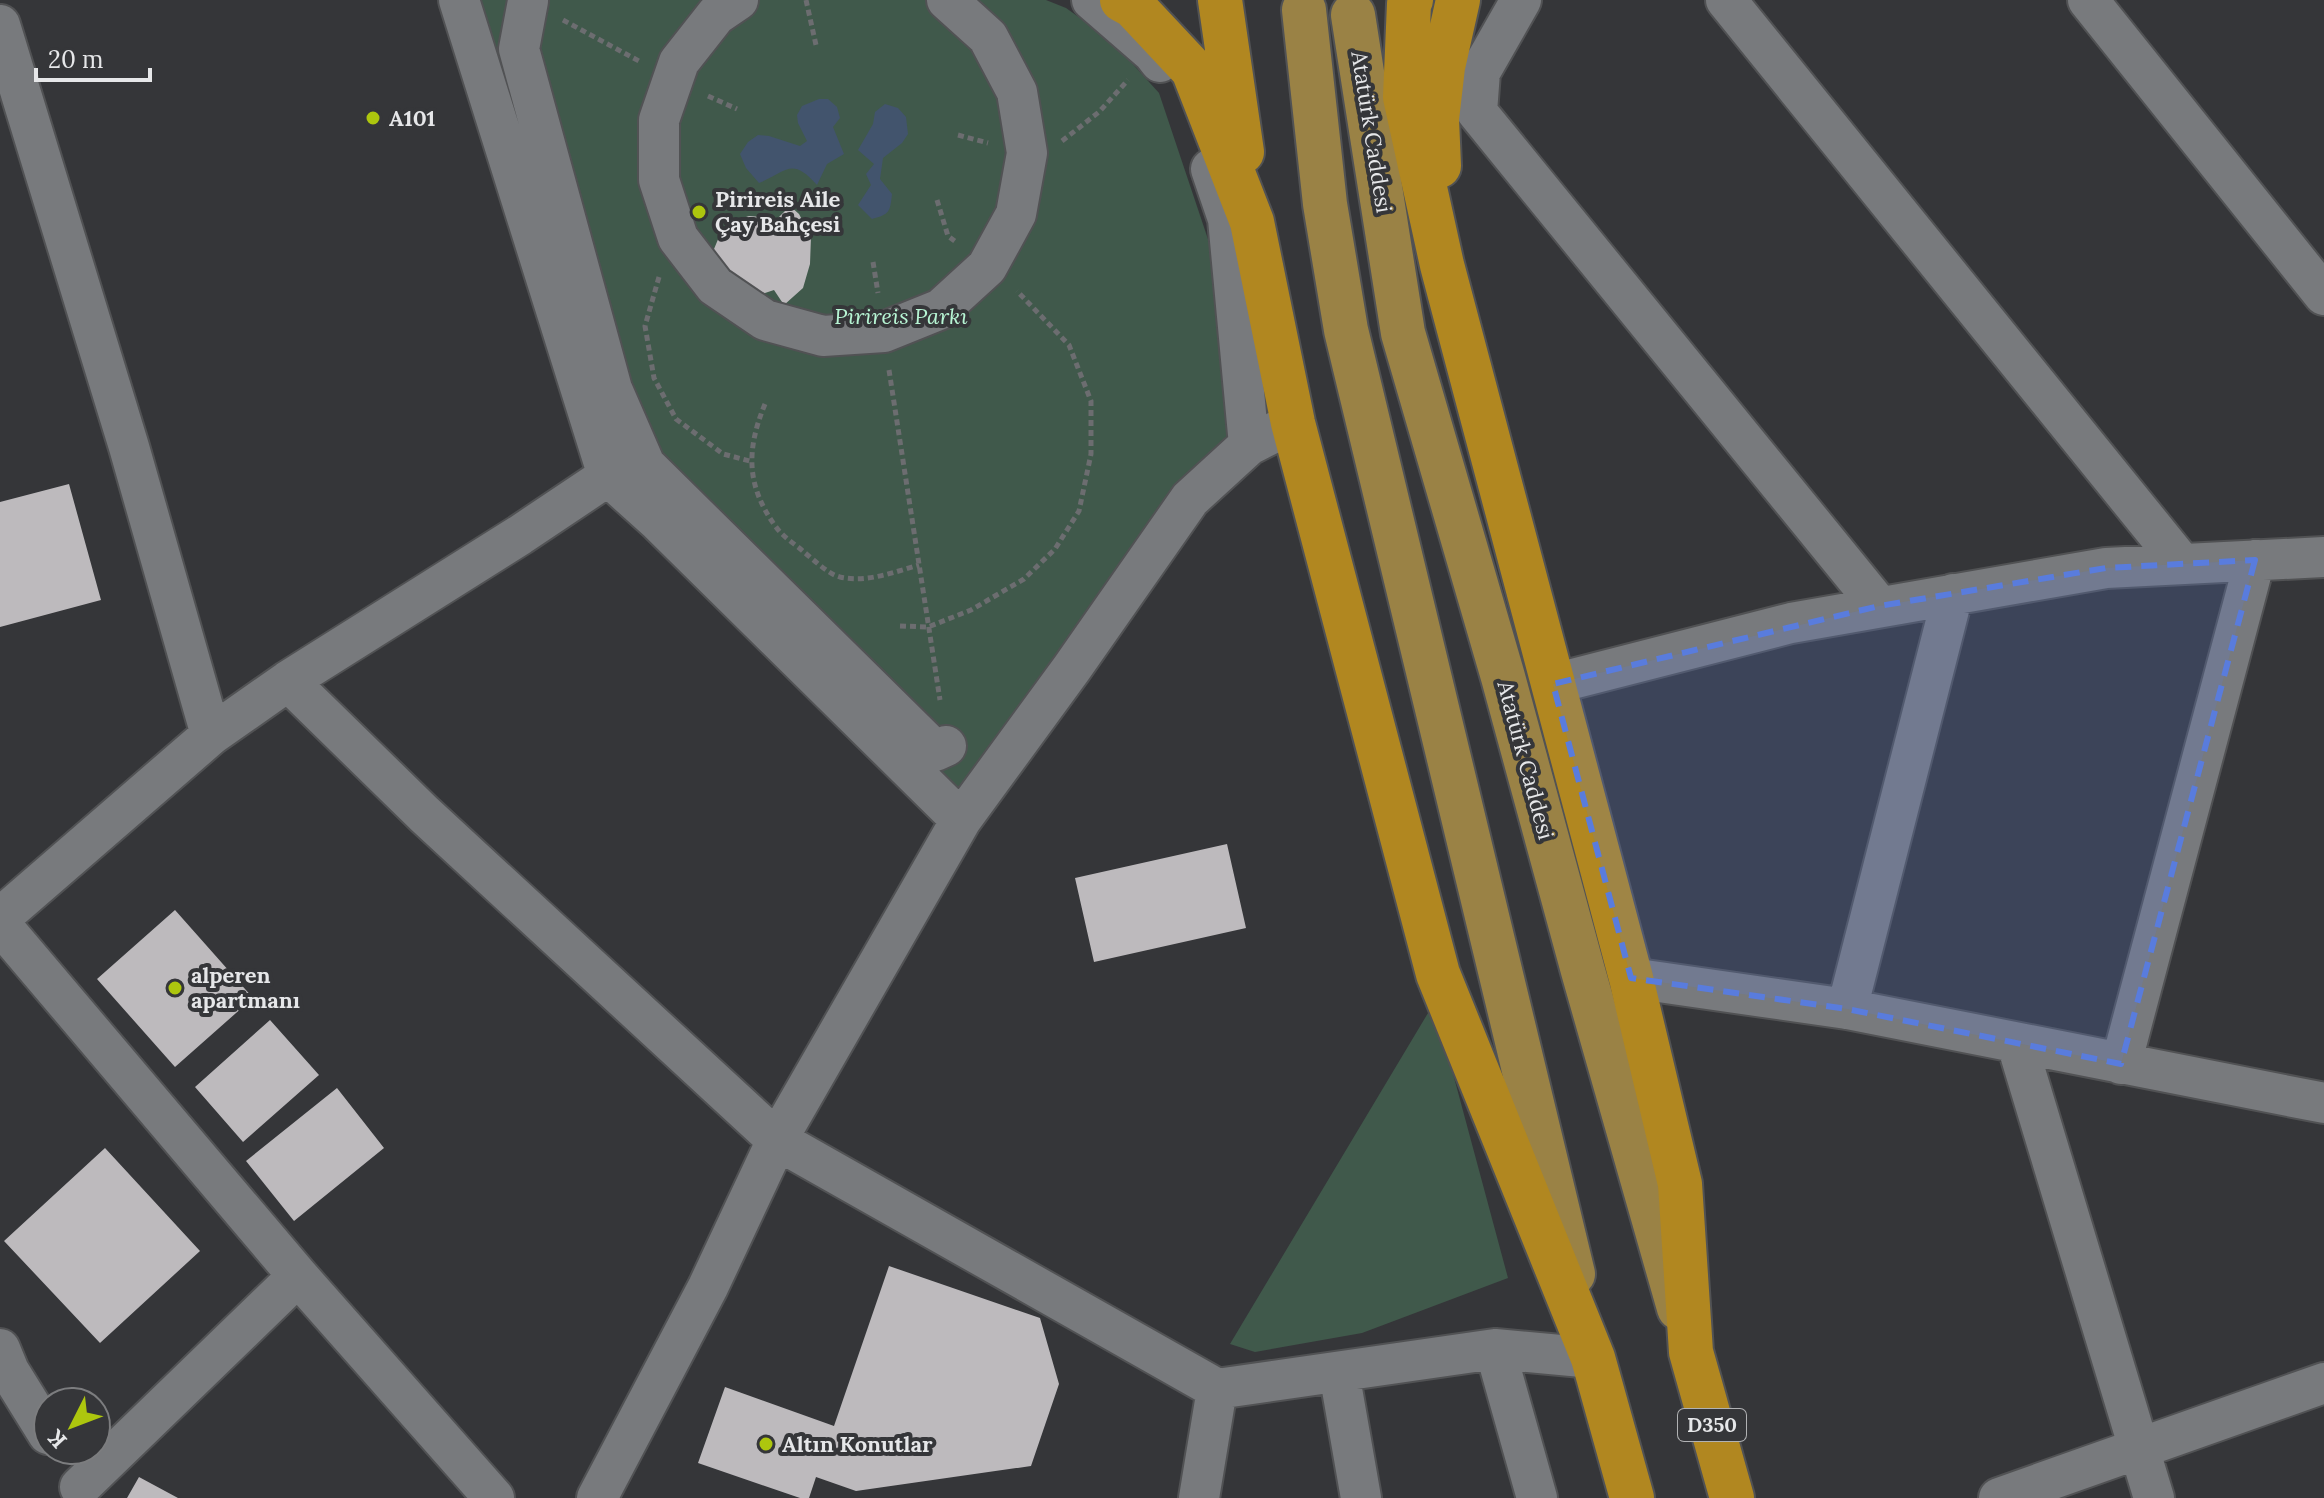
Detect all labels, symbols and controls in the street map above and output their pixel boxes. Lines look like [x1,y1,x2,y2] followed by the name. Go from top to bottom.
[36,32,150,82] scale bar
[48,44,104,75] text: 20 m
[1345,48,1399,215] street label: Atatürk Caddesi
[389,104,436,132] place label: A101
[364,109,382,127] marker: A101
[715,185,841,238] place label: Pirireis Aile Çay Bahçesi
[690,203,708,221] marker: Pirireis Aile Çay Bahçesi
[834,302,968,330] park label: Pirireis Parkı
[1491,677,1561,843] street label: Atatürk Caddesi
[191,961,300,1014] place label: alperen apartmanı
[166,979,184,997] marker: alperen apartmanı
[32,1386,112,1466] north arrow
[1678,1409,1746,1441] road number: D350
[41,1424,73,1455] text: K
[782,1430,933,1458] place label: Altın Konutlar
[757,1435,775,1453] marker: Altın Konutlar

